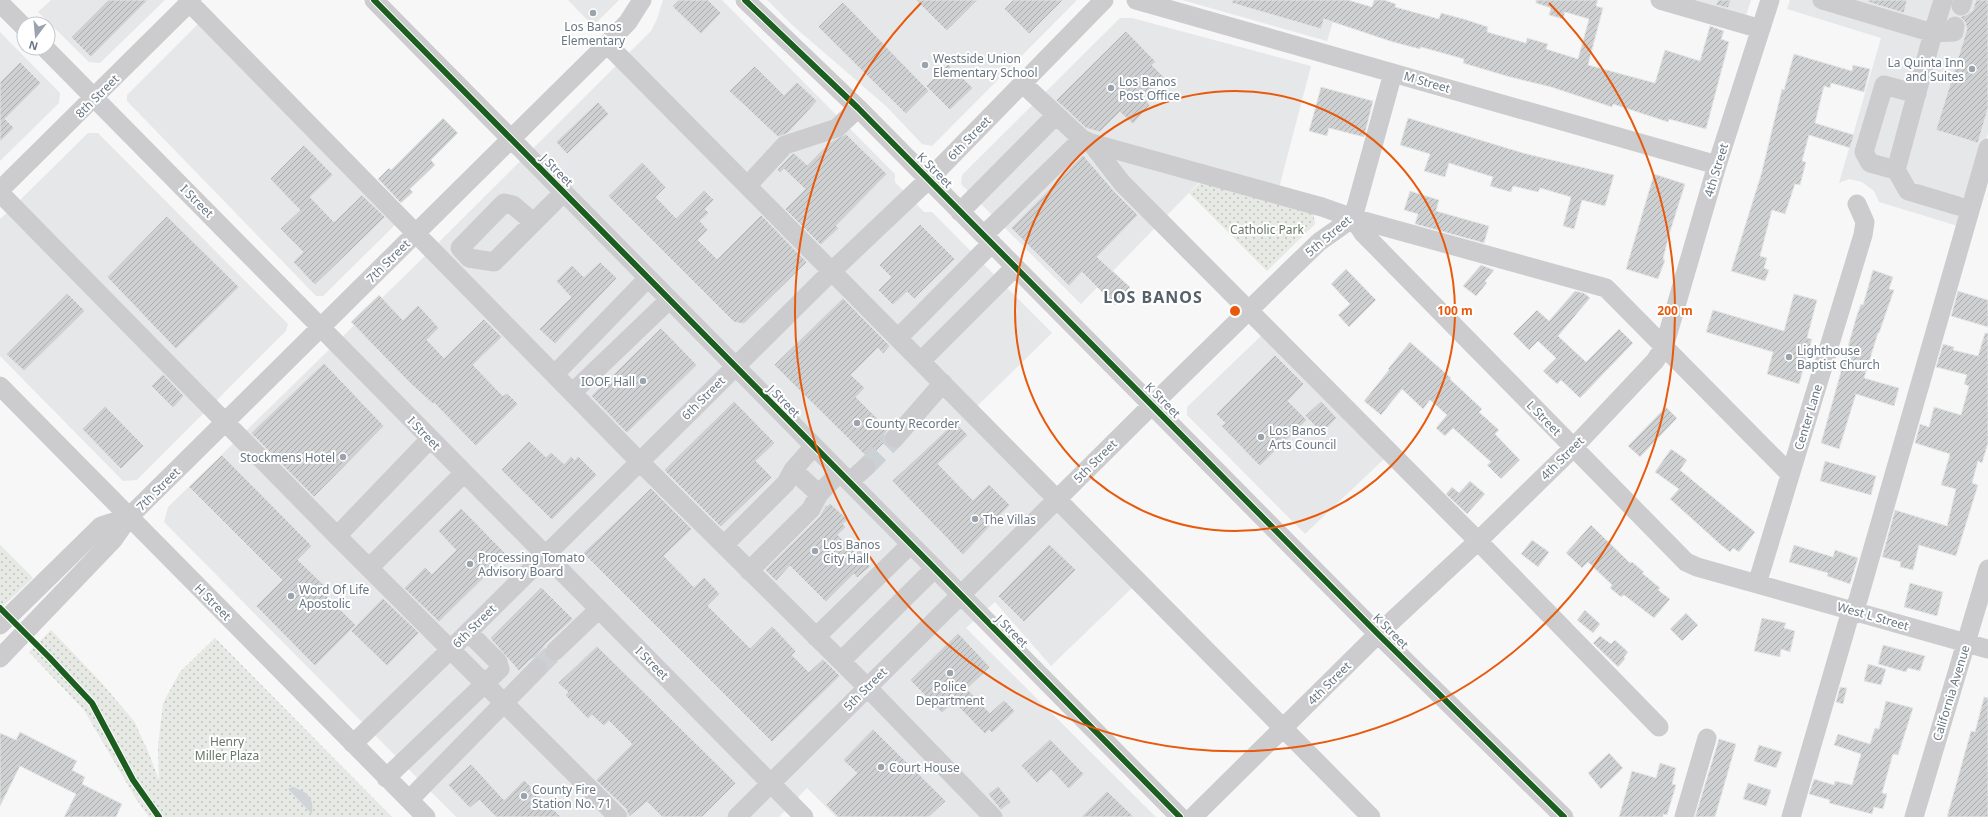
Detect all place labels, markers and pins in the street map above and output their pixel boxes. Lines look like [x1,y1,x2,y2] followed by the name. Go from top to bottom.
[588,8,598,18] marker: Los Banos Elementary
[561,18,626,49] place label: Los Banos Elementary
[933,50,1038,81] place label: Westside Union Elementary School
[1887,54,1964,85] place label: La Quinta Inn and Suites
[920,60,930,70] marker: Westside Union Elementary School
[1967,64,1977,74] marker: La Quinta Inn and Suites
[1119,73,1180,104] place label: Los Banos Post Office
[1106,83,1116,93] marker: Los Banos Post Office
[1228,304,1242,318] centre of rings
[1797,342,1880,373] place label: Lighthouse Baptist Church
[1784,352,1794,362] marker: Lighthouse Baptist Church
[581,373,635,390] place label: IOOF Hall
[638,376,648,386] marker: IOOF Hall
[865,415,959,432] place label: County Recorder
[852,418,862,428] marker: County Recorder
[1269,422,1336,453] place label: Los Banos Arts Council
[1256,432,1266,442] marker: Los Banos Arts Council
[240,449,335,466] place label: Stockmens Hotel
[338,452,348,462] marker: Stockmens Hotel
[983,511,1036,528] place label: The Villas
[970,514,980,524] marker: The Villas
[823,536,881,567] place label: Los Banos City Hall
[810,546,820,556] marker: Los Banos City Hall
[478,549,585,580] place label: Processing Tomato Advisory Board
[465,559,475,569] marker: Processing Tomato Advisory Board
[299,581,370,612] place label: Word Of Life Apostolic
[286,591,296,601] marker: Word Of Life Apostolic
[945,668,955,678] marker: Police Department
[916,678,985,709] place label: Police Department
[889,759,960,776] place label: Court House
[876,762,886,772] marker: Court House
[532,781,611,812] place label: County Fire Station No. 71
[519,791,529,801] marker: County Fire Station No. 71

